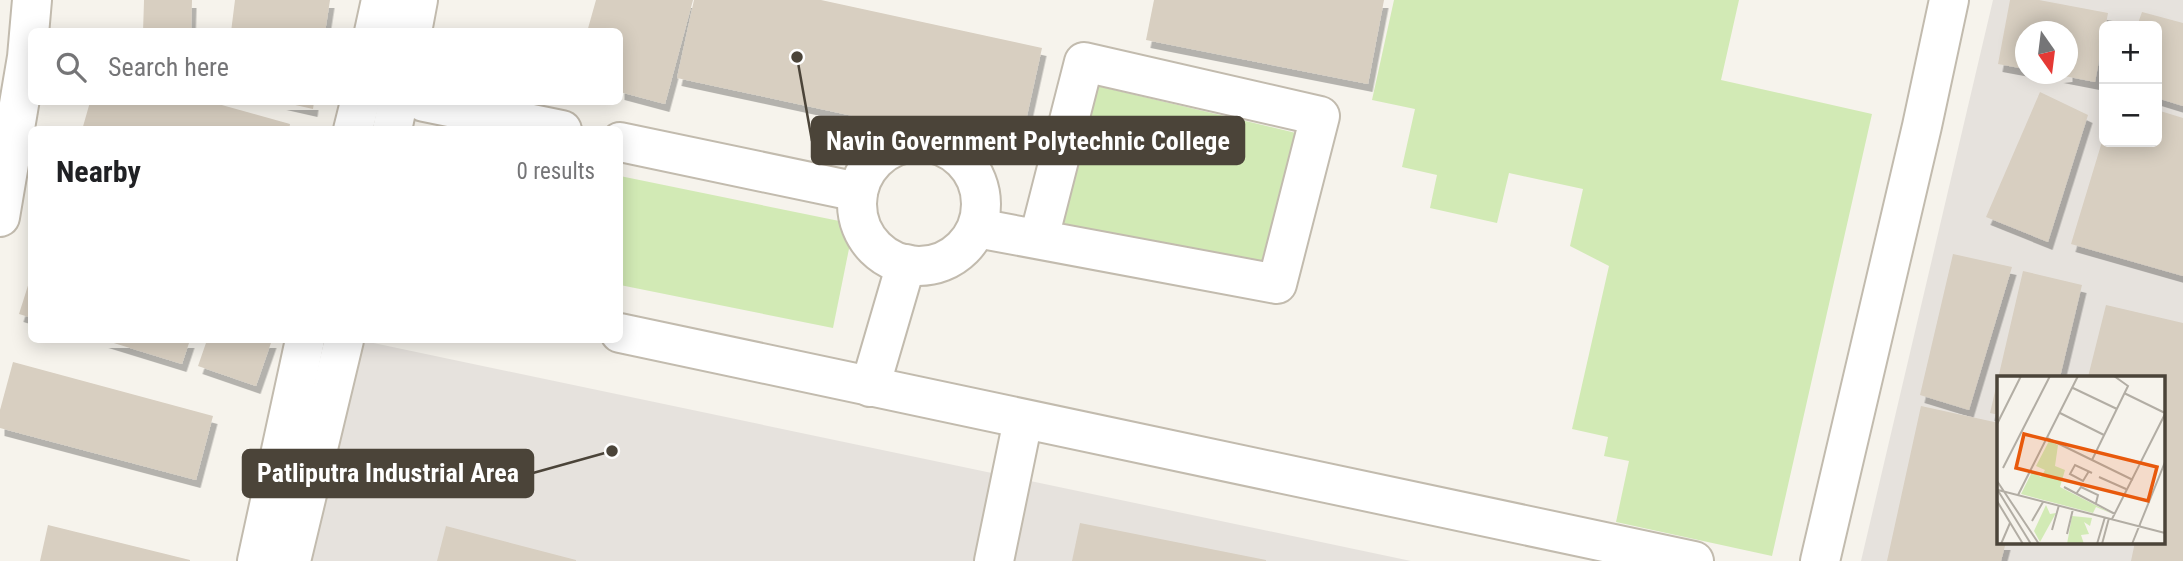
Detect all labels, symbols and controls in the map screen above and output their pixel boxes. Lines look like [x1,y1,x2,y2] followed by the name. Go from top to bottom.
[2015,21,2078,84] north arrow
[2099,21,2162,147] map controls
[2099,21,2162,84] button: +
[28,28,623,105] search box
[52,48,90,86] icon: search
[108,52,229,82] text: Search here
[2099,84,2162,147] button: −
[812,117,1244,164] callout: Navin Government Polytechnic College
[826,126,1230,156] text: Navin Government Polytechnic College
[56,154,141,189] text: Nearby
[517,158,595,185] text: 0 results
[1997,376,2166,544] inset map
[243,450,533,497] callout: Patliputra Industrial Area
[257,458,519,488] text: Patliputra Industrial Area

